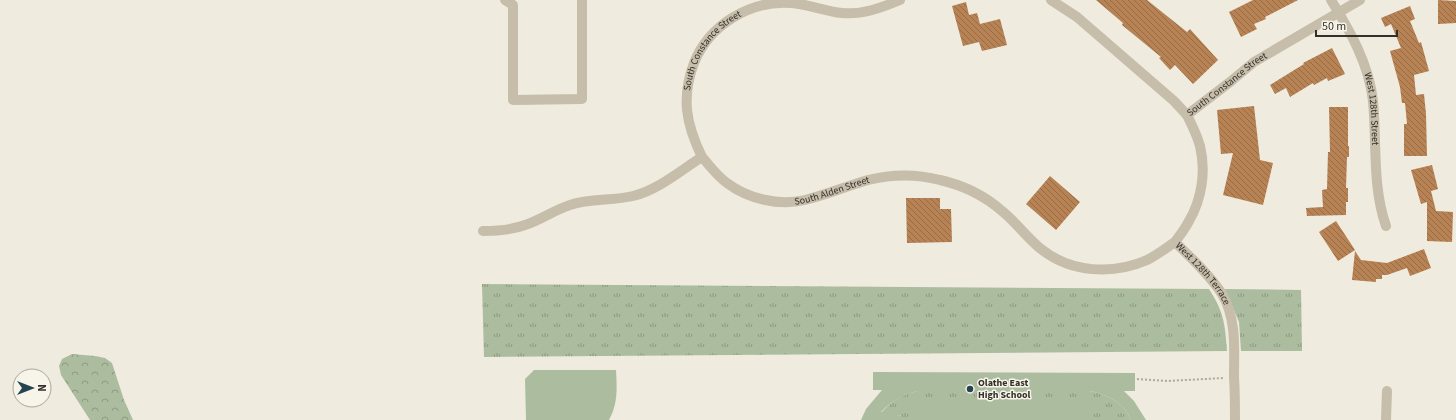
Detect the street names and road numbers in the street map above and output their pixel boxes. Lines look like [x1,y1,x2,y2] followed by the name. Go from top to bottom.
[680,7,744,91] street label: South Constance Street
[1184,49,1270,120] street label: South Constance Street
[1360,71,1382,146] street label: West 128th Street
[793,173,872,209] street label: South Alden Street
[1172,239,1234,307] street label: West 128th Terrace

